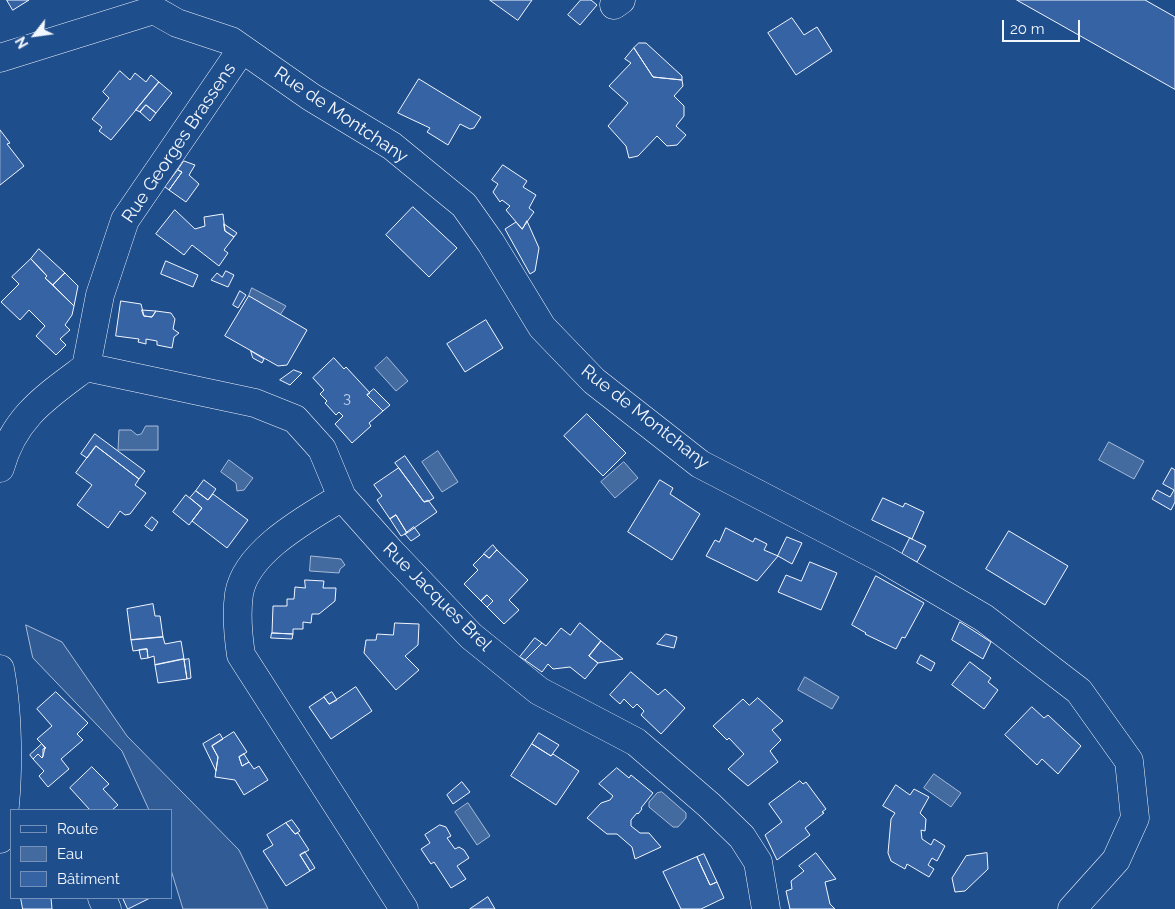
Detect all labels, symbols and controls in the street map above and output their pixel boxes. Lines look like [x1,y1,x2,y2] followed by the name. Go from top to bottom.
[10,10,60,60] north arrow
[1005,10,1082,42] scale bar
[1010,20,1045,38] text: 20 m
[12,34,32,51] text: N
[118,59,240,227] street label: Rue Georges Brassens
[270,62,412,168] street label: Rue de Montchany
[577,360,713,474] street label: Rue de Montchany
[343,389,351,407] house number: 3
[378,538,496,656] street label: Rue Jacques Brel
[10,809,172,899] legend
[57,820,98,838] text: Route
[57,845,83,863] text: Eau
[57,870,120,888] text: Bâtiment

